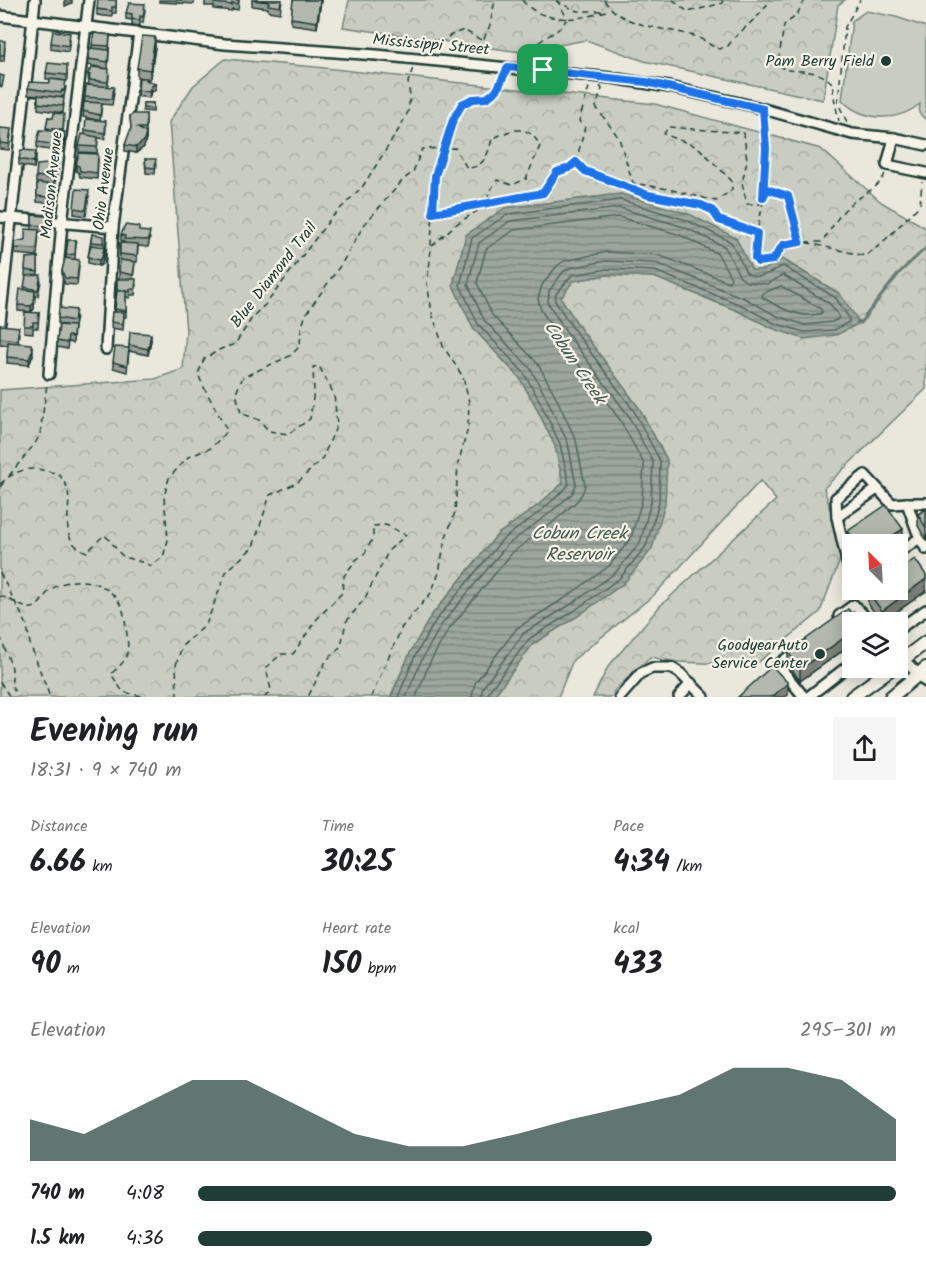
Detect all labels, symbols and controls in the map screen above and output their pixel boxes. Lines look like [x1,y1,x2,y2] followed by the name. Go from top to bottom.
[371,27,491,63] street label: Mississippi Street
[517,44,568,95] pin
[765,49,875,74] place label: Pam Berry Field
[526,53,559,86] icon: arrive
[879,54,893,68] marker: Pam Berry Field
[34,130,70,240] street label: Madison Avenue
[87,146,121,232] street label: Ohio Avenue
[224,216,324,334] street label: Blue Diamond Trail
[535,315,614,413] water label: Cobun Creek
[531,520,629,570] water label: Cobun Creek Reservoir
[842,534,908,600] north arrow
[842,534,908,678] map controls
[842,612,908,678] button: layers
[712,633,810,676] place label: GoodyearAuto Service Center
[813,647,827,661] marker: GoodyearAuto Service Center
[30,706,198,759] text: Evening run
[833,717,896,780] button: share
[30,755,181,787] text: 18:31 · 9 × 740 m
[30,814,88,839] text: Distance
[322,814,354,839] text: Time
[613,814,644,839] text: Pace
[30,839,86,887] text: 6.66
[322,839,394,887] text: 30:25
[613,839,670,887] text: 4:34
[86,854,113,879] text: km
[670,854,702,879] text: /km
[30,916,91,941] text: Elevation
[322,916,391,941] text: Heart rate
[613,916,639,941] text: kcal
[30,941,61,989] text: 90
[322,941,361,989] text: 150
[613,941,663,989] text: 433
[61,956,80,981] text: m
[361,956,397,981] text: bpm
[30,1015,106,1047] text: Elevation
[800,1015,896,1047] text: 295–301 m
[30,1178,85,1210] text: 740 m
[126,1178,164,1210] text: 4:08
[30,1223,85,1255] text: 1.5 km
[126,1223,164,1255] text: 4:36

